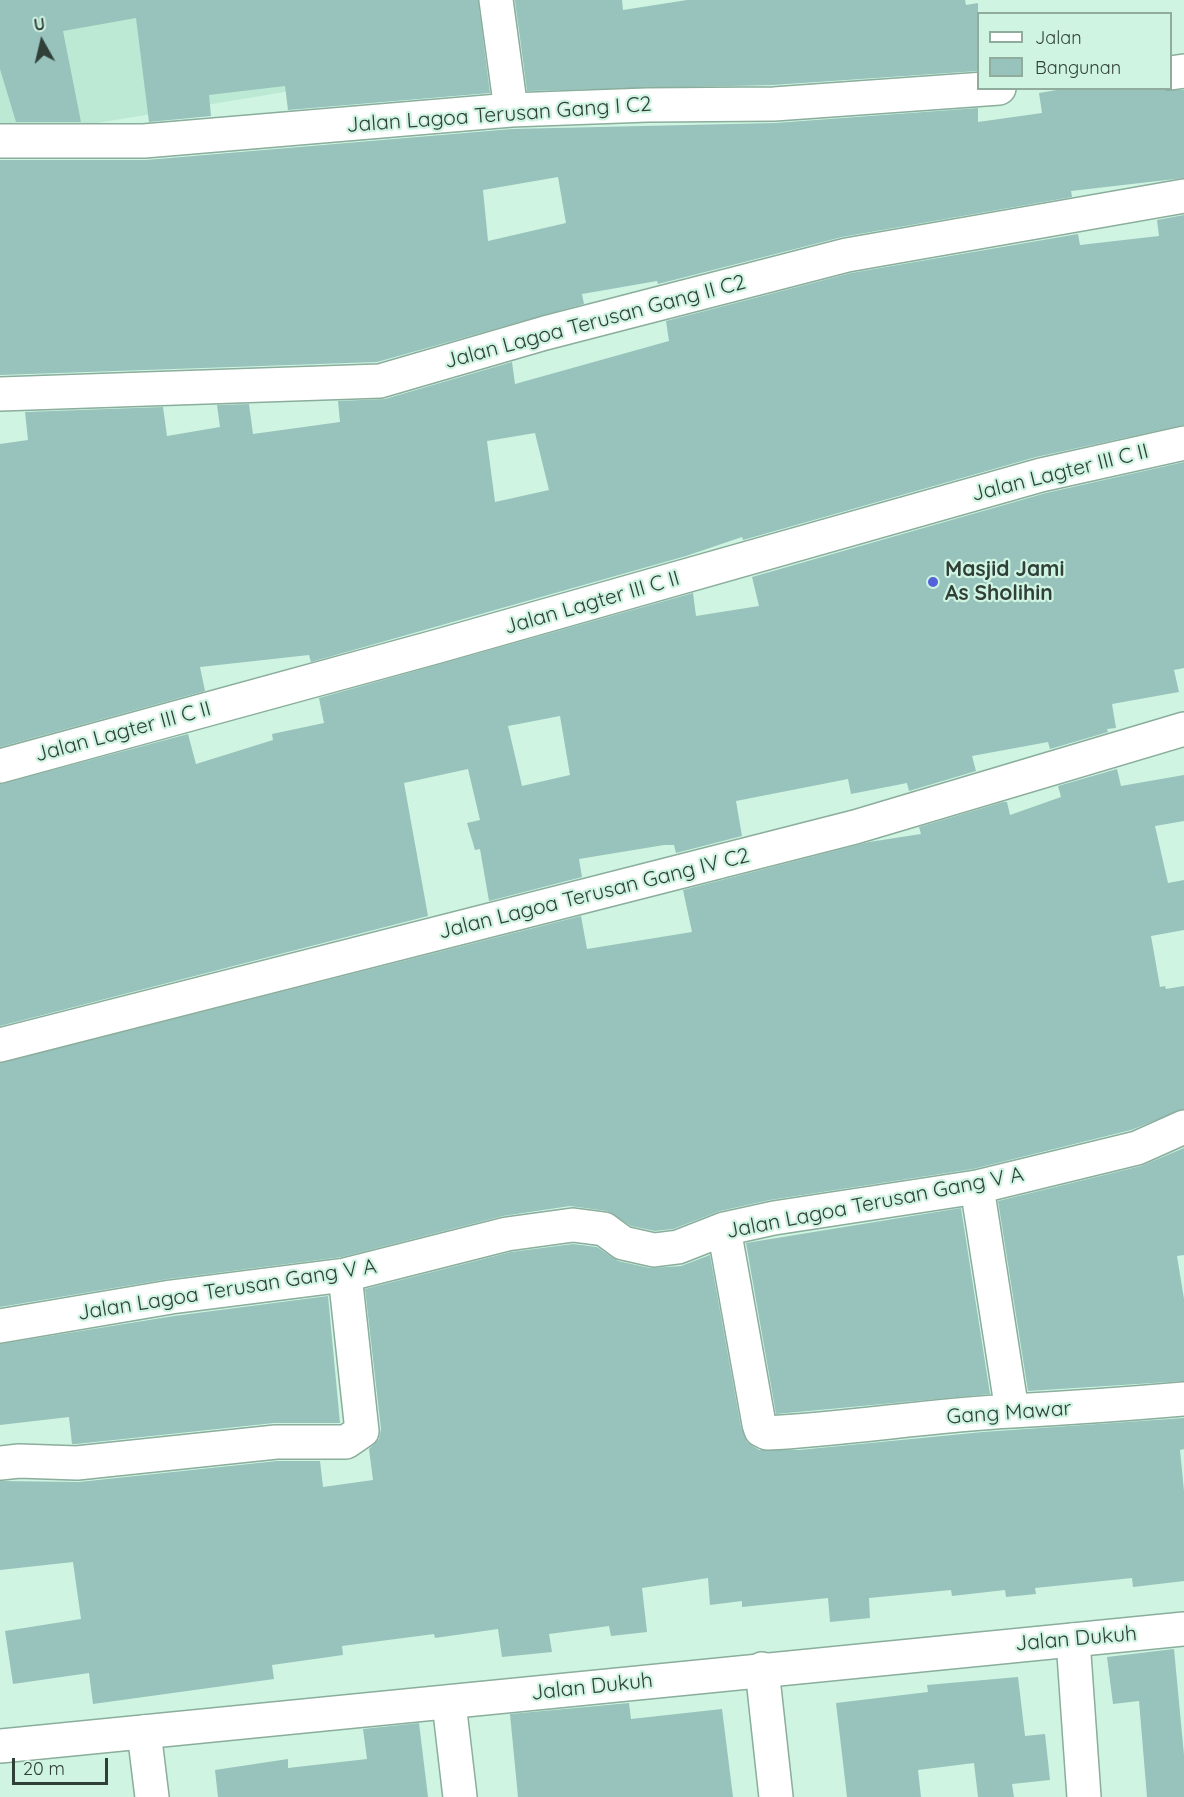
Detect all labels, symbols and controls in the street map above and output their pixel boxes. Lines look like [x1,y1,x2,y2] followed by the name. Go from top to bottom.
[12,12,72,72] north arrow
[977,12,1172,90] legend
[33,13,46,35] text: U
[1035,26,1082,49] text: Jalan
[1035,56,1121,79] text: Bangunan
[346,92,652,138] street label: Jalan Lagoa Terusan Gang I C2
[442,270,748,374] street label: Jalan Lagoa Terusan Gang II C2
[969,439,1151,507] street label: Jalan Lagter III C II
[945,557,1064,607] place label: Masjid Jami As Sholihin
[501,566,683,640] street label: Jalan Lagter III C II
[926,575,940,589] marker: Masjid Jami As Sholihin
[32,696,214,768] street label: Jalan Lagter III C II
[436,843,752,945] street label: Jalan Lagoa Terusan Gang IV C2
[724,1162,1026,1244] street label: Jalan Lagoa Terusan Gang V A
[76,1254,378,1326] street label: Jalan Lagoa Terusan Gang V A
[946,1396,1072,1430] street label: Gang Mawar
[1014,1621,1138,1657] street label: Jalan Dukuh
[530,1668,654,1706] street label: Jalan Dukuh
[15,1746,111,1784] scale bar
[23,1757,65,1780] text: 20 m

